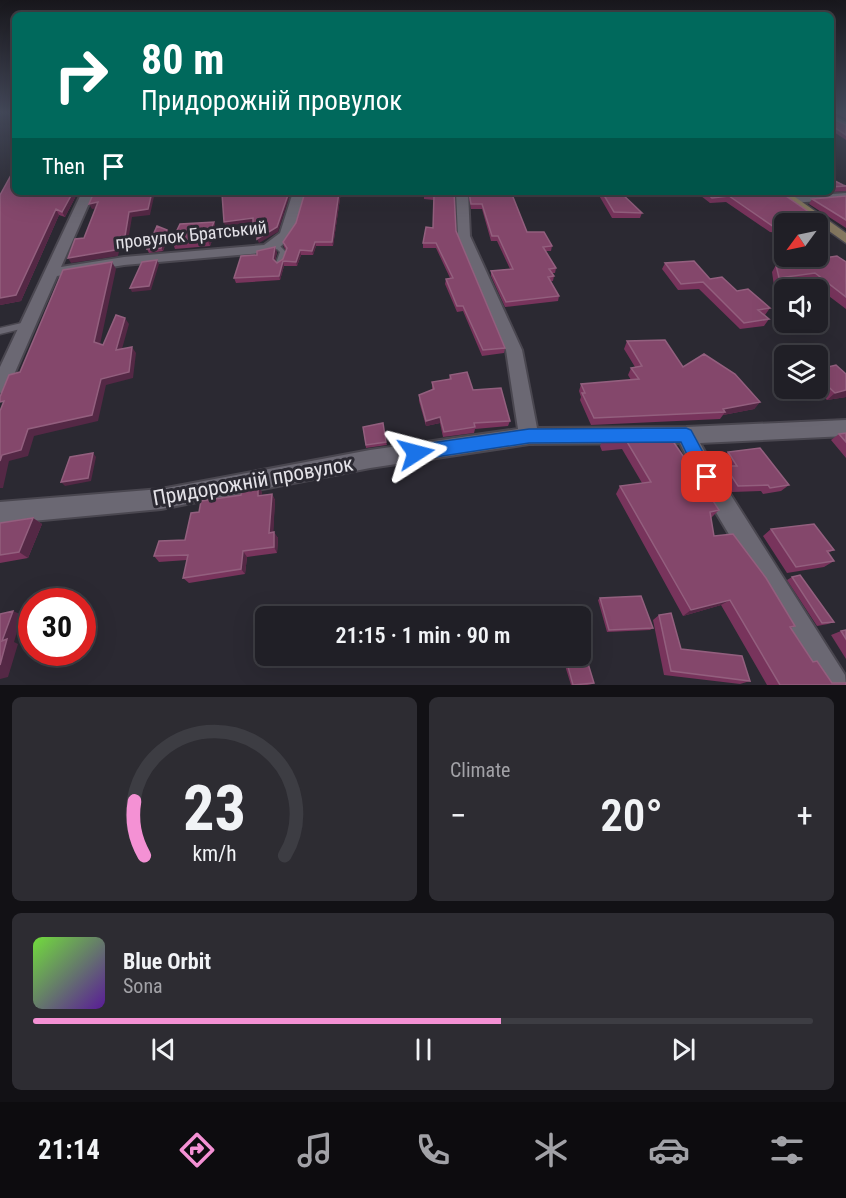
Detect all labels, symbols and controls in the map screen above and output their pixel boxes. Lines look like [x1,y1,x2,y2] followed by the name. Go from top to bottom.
[141,35,224,84] text: 80 m
[42,36,120,114] icon: right
[141,85,402,117] text: Придорожній провулок
[97,150,130,183] icon: arrive
[42,154,85,179] text: Then
[774,213,828,267] north arrow
[774,213,828,399] map controls
[114,216,268,253] street label: провулок Братський
[774,279,828,333] button: sound
[774,345,828,399] button: layers
[384,421,448,485] position arrow
[681,451,732,502] pin
[151,452,355,510] street label: Придорожній провулок
[690,460,723,493] icon: arrive
[18,588,96,666] speed limit sign: 30
[336,623,510,648] text: 21:15 · 1 min · 90 m
[450,758,510,782] text: Climate
[183,772,246,845] text: 23
[600,789,663,842] text: 20°
[450,796,467,835] text: −
[797,796,813,835] text: +
[192,841,237,866] text: km/h
[123,949,211,974] text: Blue Orbit
[123,974,163,998] text: Sona
[147,1033,180,1066] icon: previous
[407,1033,440,1066] icon: pause
[667,1033,700,1066] icon: next
[176,1129,218,1171] icon: directions
[294,1129,336,1171] icon: music
[412,1129,454,1171] icon: phone
[530,1129,572,1171] icon: climate
[648,1129,690,1171] icon: car
[766,1129,808,1171] icon: filters
[38,1134,100,1166] text: 21:14

